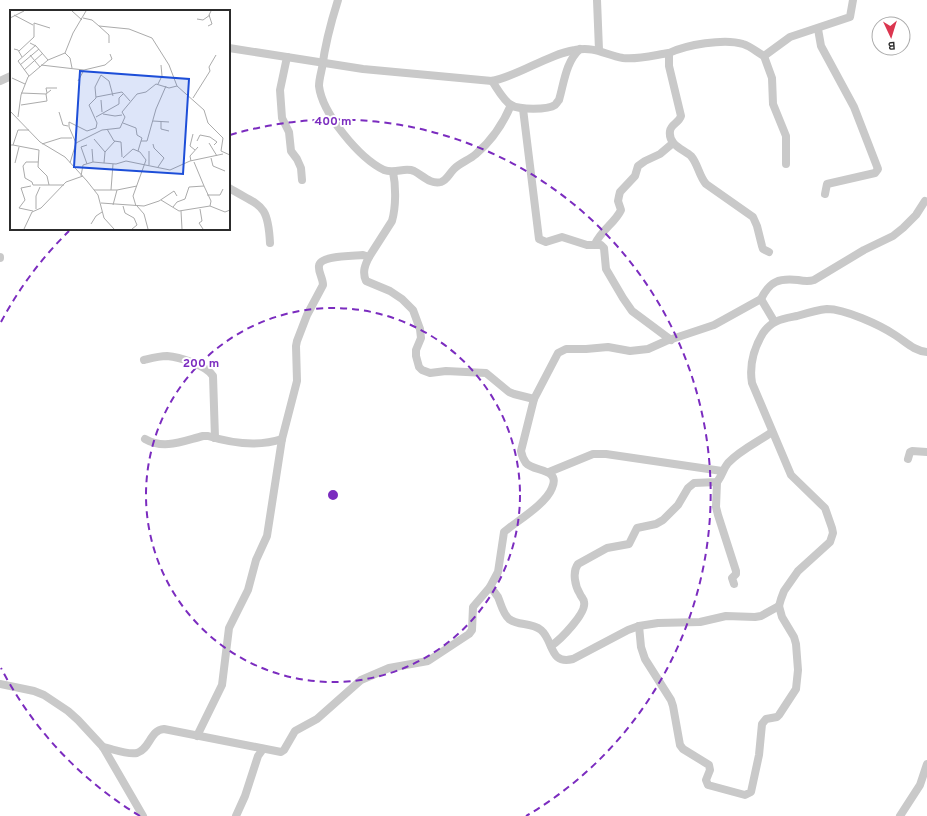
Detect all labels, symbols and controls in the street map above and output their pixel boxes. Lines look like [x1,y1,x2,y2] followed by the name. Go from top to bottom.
[10,10,230,230] inset map
[871,16,911,56] north arrow
[887,38,896,52] text: B
[314,114,352,130] text: 400 m
[183,356,219,372] text: 200 m
[326,488,340,502] centre of rings

